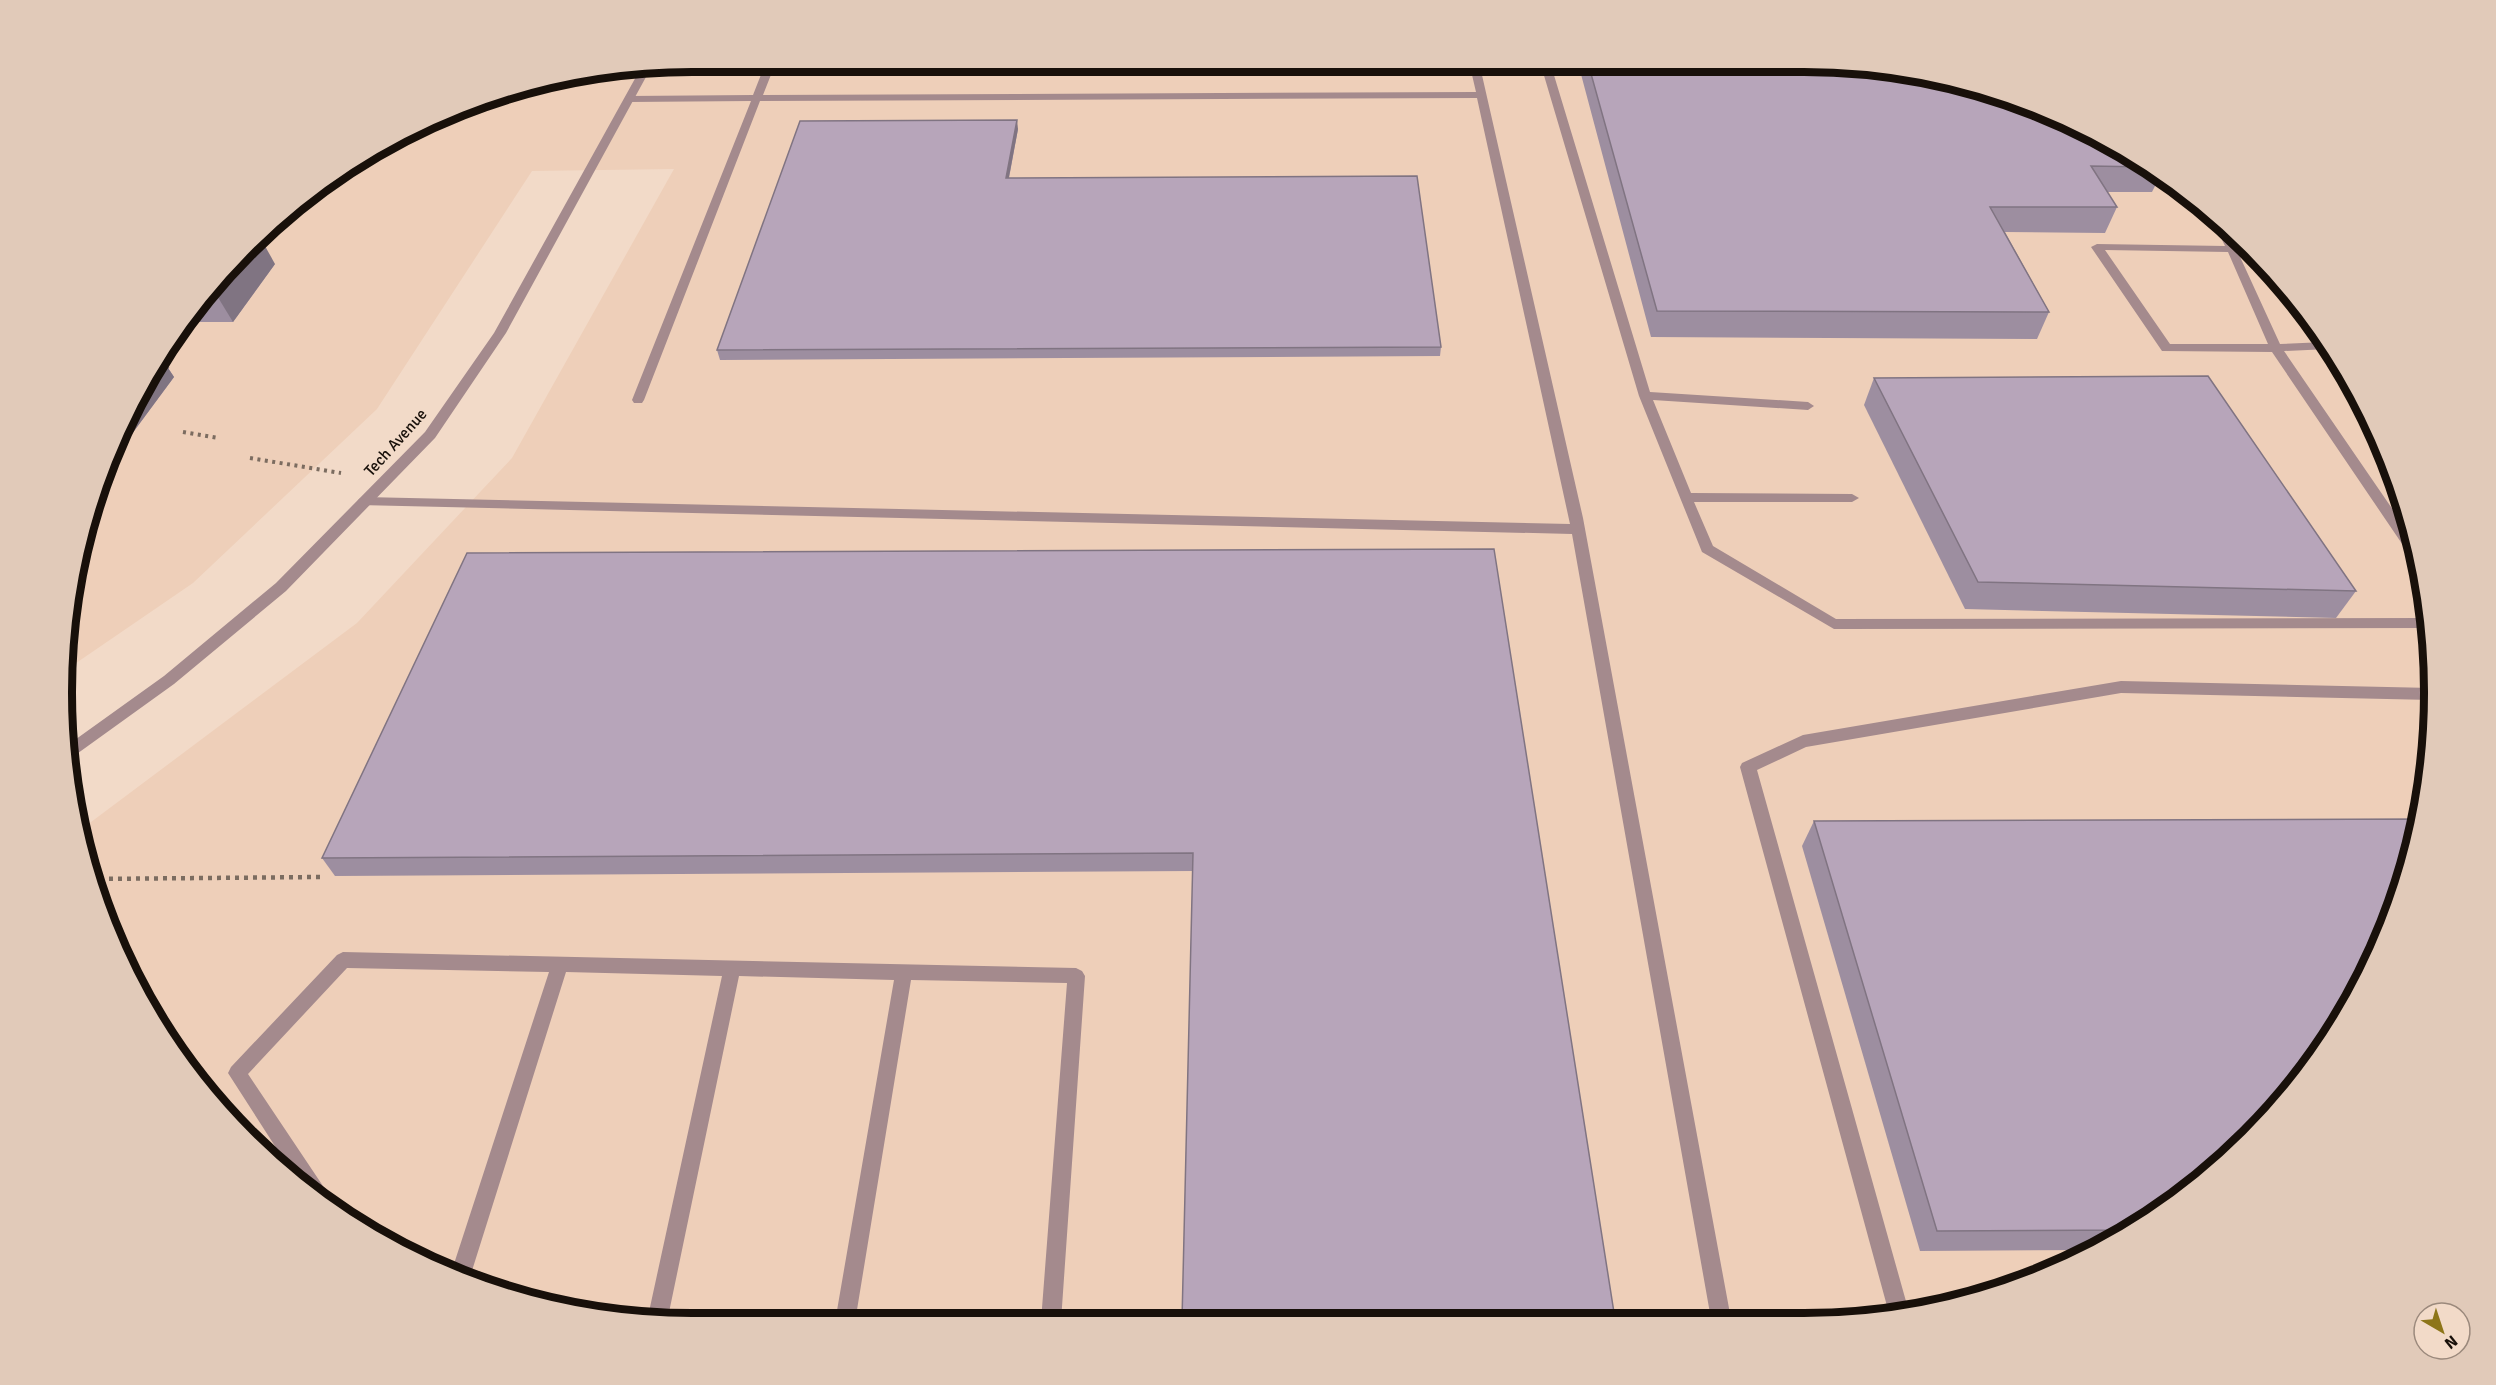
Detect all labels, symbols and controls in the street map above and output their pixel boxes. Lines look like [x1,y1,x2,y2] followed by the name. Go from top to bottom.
[360,405,431,481] street label: Tech Avenue
[2412,1301,2472,1361] north arrow
[2440,1331,2461,1353] text: N

